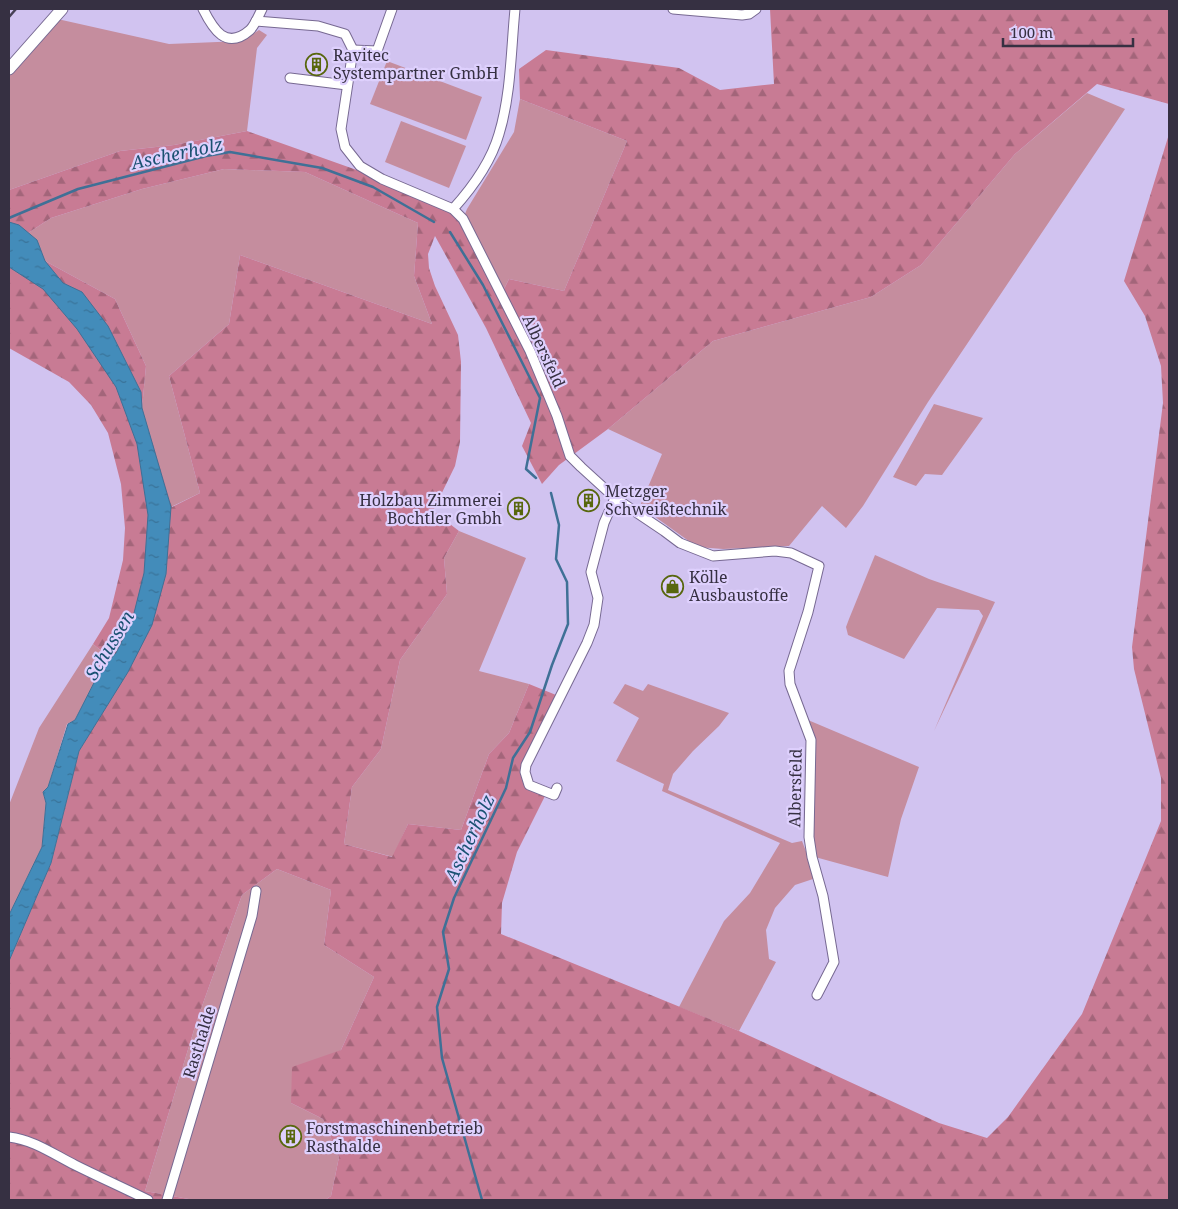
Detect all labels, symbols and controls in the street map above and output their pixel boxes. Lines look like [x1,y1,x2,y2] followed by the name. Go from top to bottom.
[1003,15,1133,47] scale bar
[1010,22,1053,42] text: 100 m
[333,44,499,84] place label: Ravitec Systempartner GmbH
[305,52,329,76] building icon: Ravitec Systempartner GmbH
[127,132,225,175] water label: Ascherholz
[517,311,571,391] street label: Albersfeld
[605,480,727,520] place label: Metzger Schweißtechnik
[577,488,601,512] building icon: Metzger Schweißtechnik
[359,489,502,529] place label: Holzbau Zimmerei Bochtler Gmbh
[506,497,530,521] building icon: Holzbau Zimmerei Bochtler Gmbh
[689,566,788,606] place label: Kölle Ausbaustoffe
[661,574,685,598] shop icon: Kölle Ausbaustoffe
[79,606,139,684] water label: Schussen
[783,748,807,827] street label: Albersfeld
[437,790,500,887] water label: Ascherholz
[178,1003,220,1081] street label: Rasthalde
[306,1117,483,1157] place label: Forstmaschinenbetrieb Rasthalde
[278,1125,302,1149] building icon: Forstmaschinenbetrieb Rasthalde

